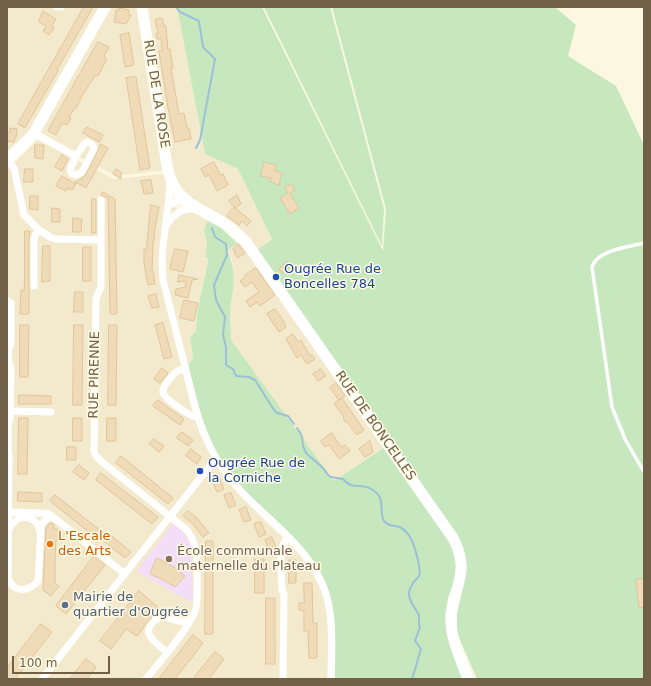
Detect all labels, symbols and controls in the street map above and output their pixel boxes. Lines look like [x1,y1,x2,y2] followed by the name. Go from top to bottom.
[140,39,172,149] street label: RUE DE LA ROSE
[284,262,381,293] place label: Ougrée Rue de Boncelles 784
[271,272,281,282] marker: Ougrée Rue de Boncelles 784
[86,331,104,419] street label: RUE PIRENNE
[331,368,419,484] street label: RUE DE BONCELLES
[208,456,305,487] place label: Ougrée Rue de la Corniche
[195,466,205,476] marker: Ougrée Rue de la Corniche
[58,529,111,560] place label: L'Escale des Arts
[45,539,55,549] marker: L'Escale des Arts
[177,544,321,575] place label: École communale maternelle du Plateau
[164,554,174,564] marker: École communale maternelle du Plateau
[73,590,189,621] place label: Mairie de quartier d'Ougrée
[60,600,70,610] marker: Mairie de quartier d'Ougrée
[14,648,112,674] scale bar
[19,656,57,670] text: 100 m

